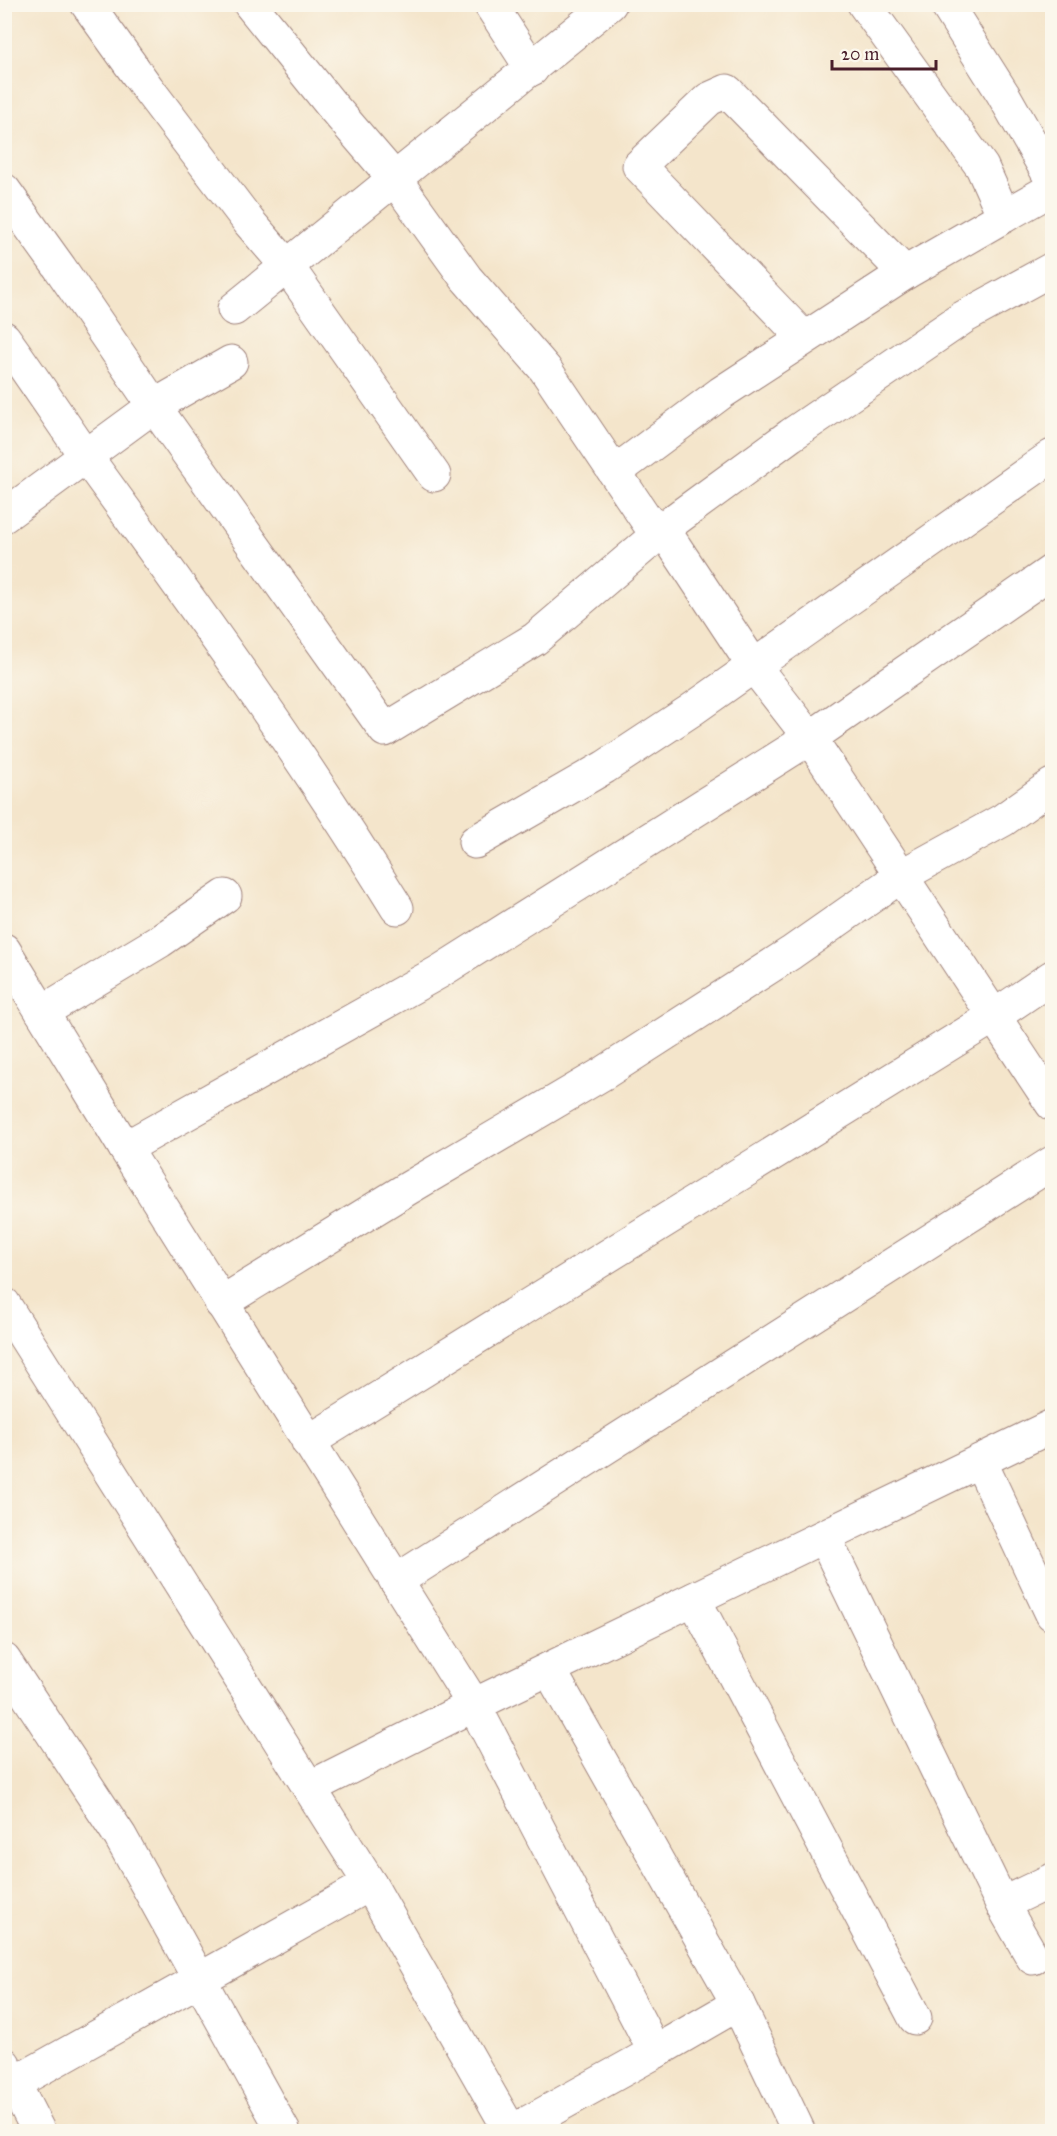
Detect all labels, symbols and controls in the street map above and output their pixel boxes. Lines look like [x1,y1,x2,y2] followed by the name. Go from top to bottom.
[832,33,936,71] scale bar
[841,43,879,65] text: 20 m

